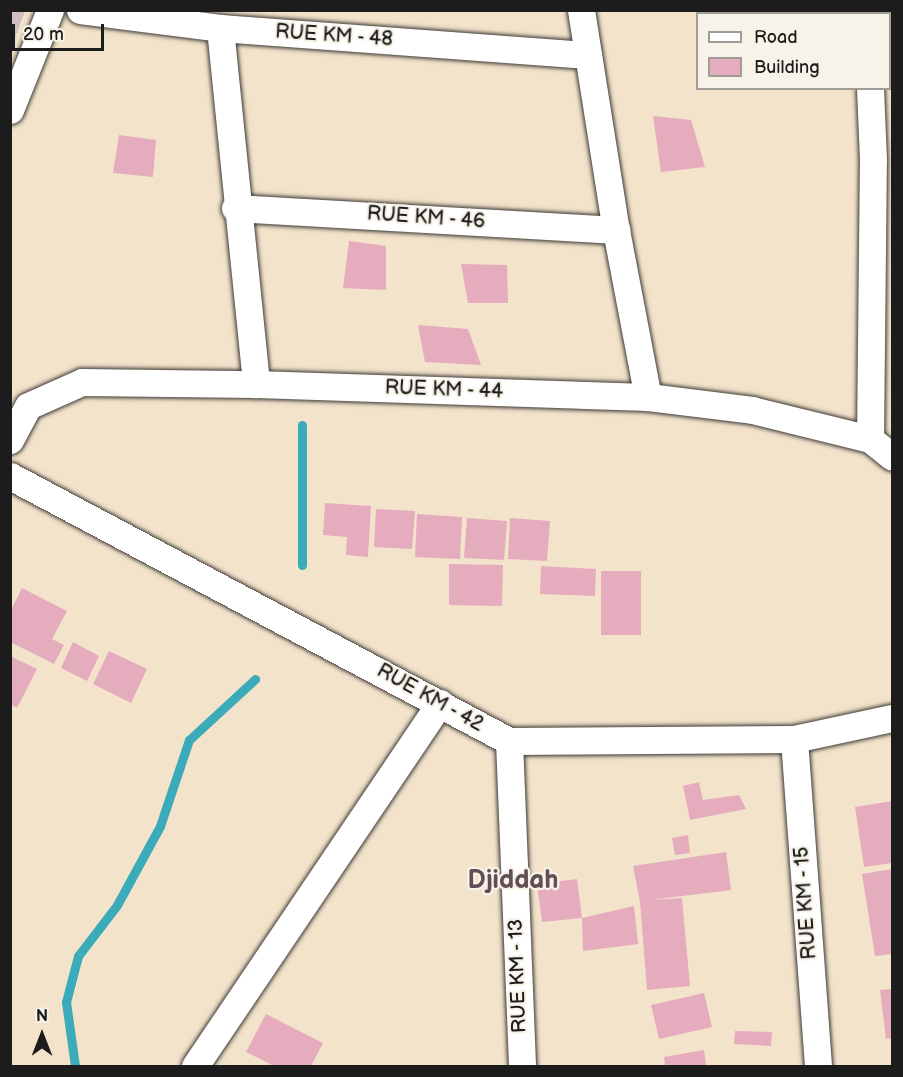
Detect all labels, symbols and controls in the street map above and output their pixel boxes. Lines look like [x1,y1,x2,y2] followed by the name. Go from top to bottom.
[15,12,106,50] scale bar
[696,12,891,90] legend
[274,20,394,52] street label: RUE KM - 48
[23,24,64,45] text: 20 m
[754,27,798,48] text: Road
[754,57,820,78] text: Building
[365,202,487,234] street label: RUE KM - 46
[384,376,504,404] street label: RUE KM - 44
[372,658,488,738] street label: RUE KM - 42
[790,845,822,961] street label: RUE KM - 15
[468,865,558,897] district label: Djiddah
[504,918,532,1034] street label: RUE KM - 13
[12,1005,72,1065] north arrow
[36,1007,48,1026] text: N

